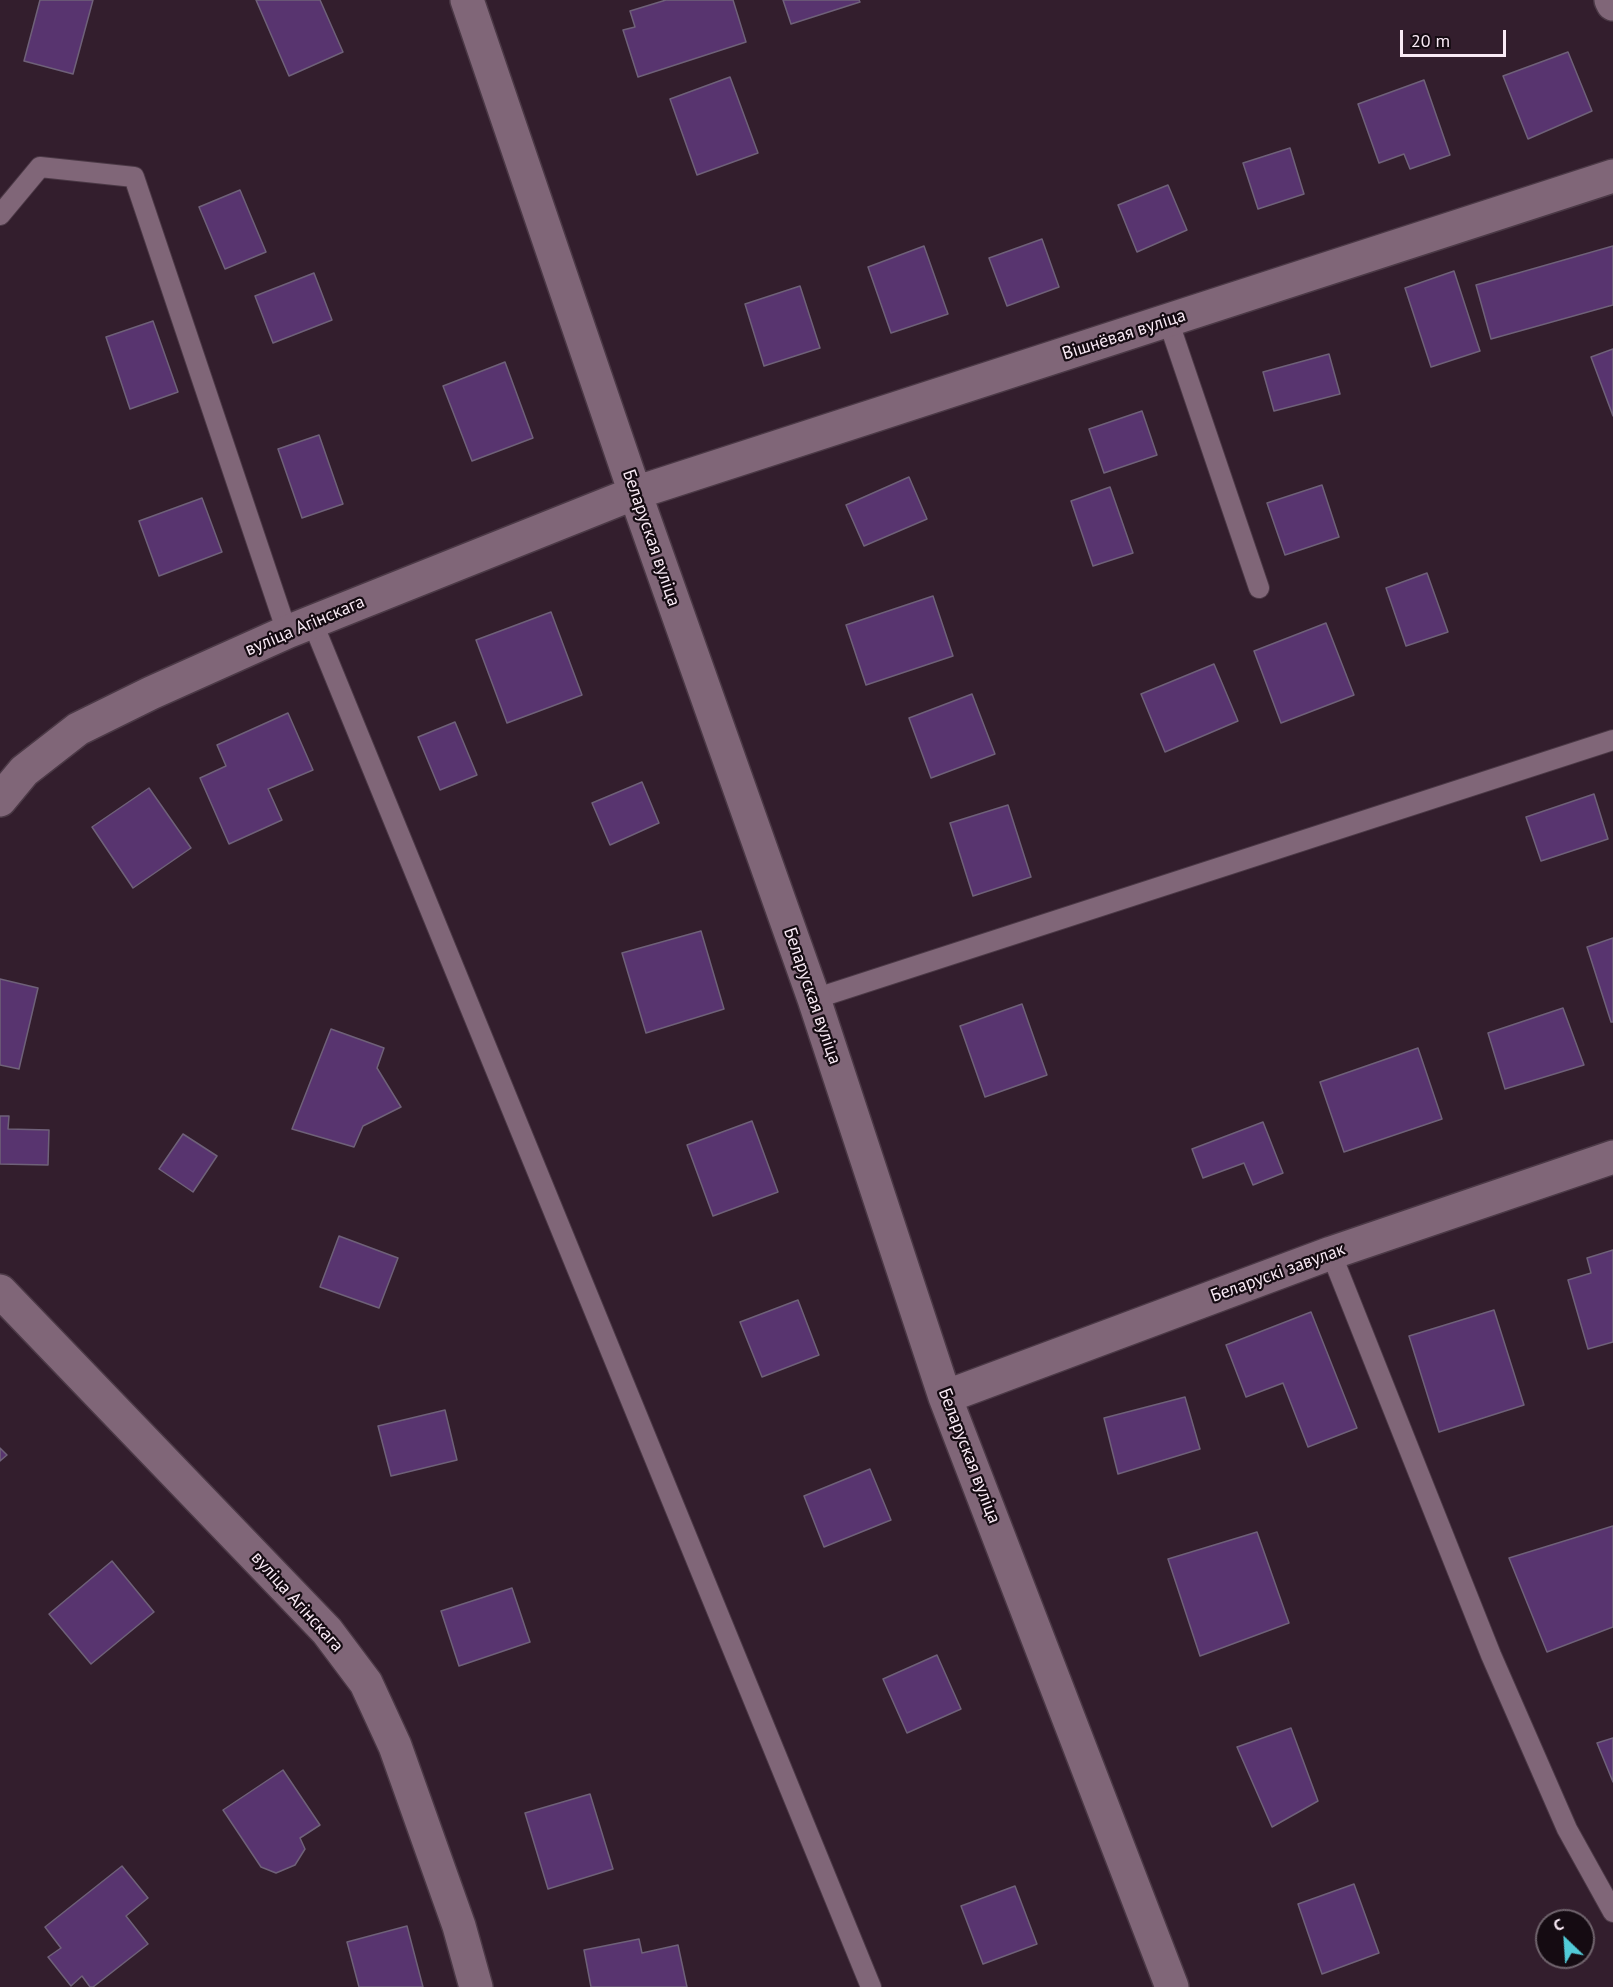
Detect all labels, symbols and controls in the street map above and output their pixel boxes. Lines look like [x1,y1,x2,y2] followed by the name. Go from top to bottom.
[1403,18,1510,56] scale bar
[1411,29,1450,52] text: 20 m
[1060,305,1188,365] street label: Вішнёвая вуліца
[617,467,685,609] street label: Беларуская вуліца
[242,591,368,661] street label: вуліца Агінскага
[778,925,846,1067] street label: Беларуская вуліца
[1208,1239,1348,1307] street label: Беларускі завулак
[933,1385,1005,1527] street label: Беларуская вуліца
[246,1547,348,1657] street label: вуліца Агінскага
[1535,1909,1595,1969] north arrow
[1550,1914,1567,1935] text: С

